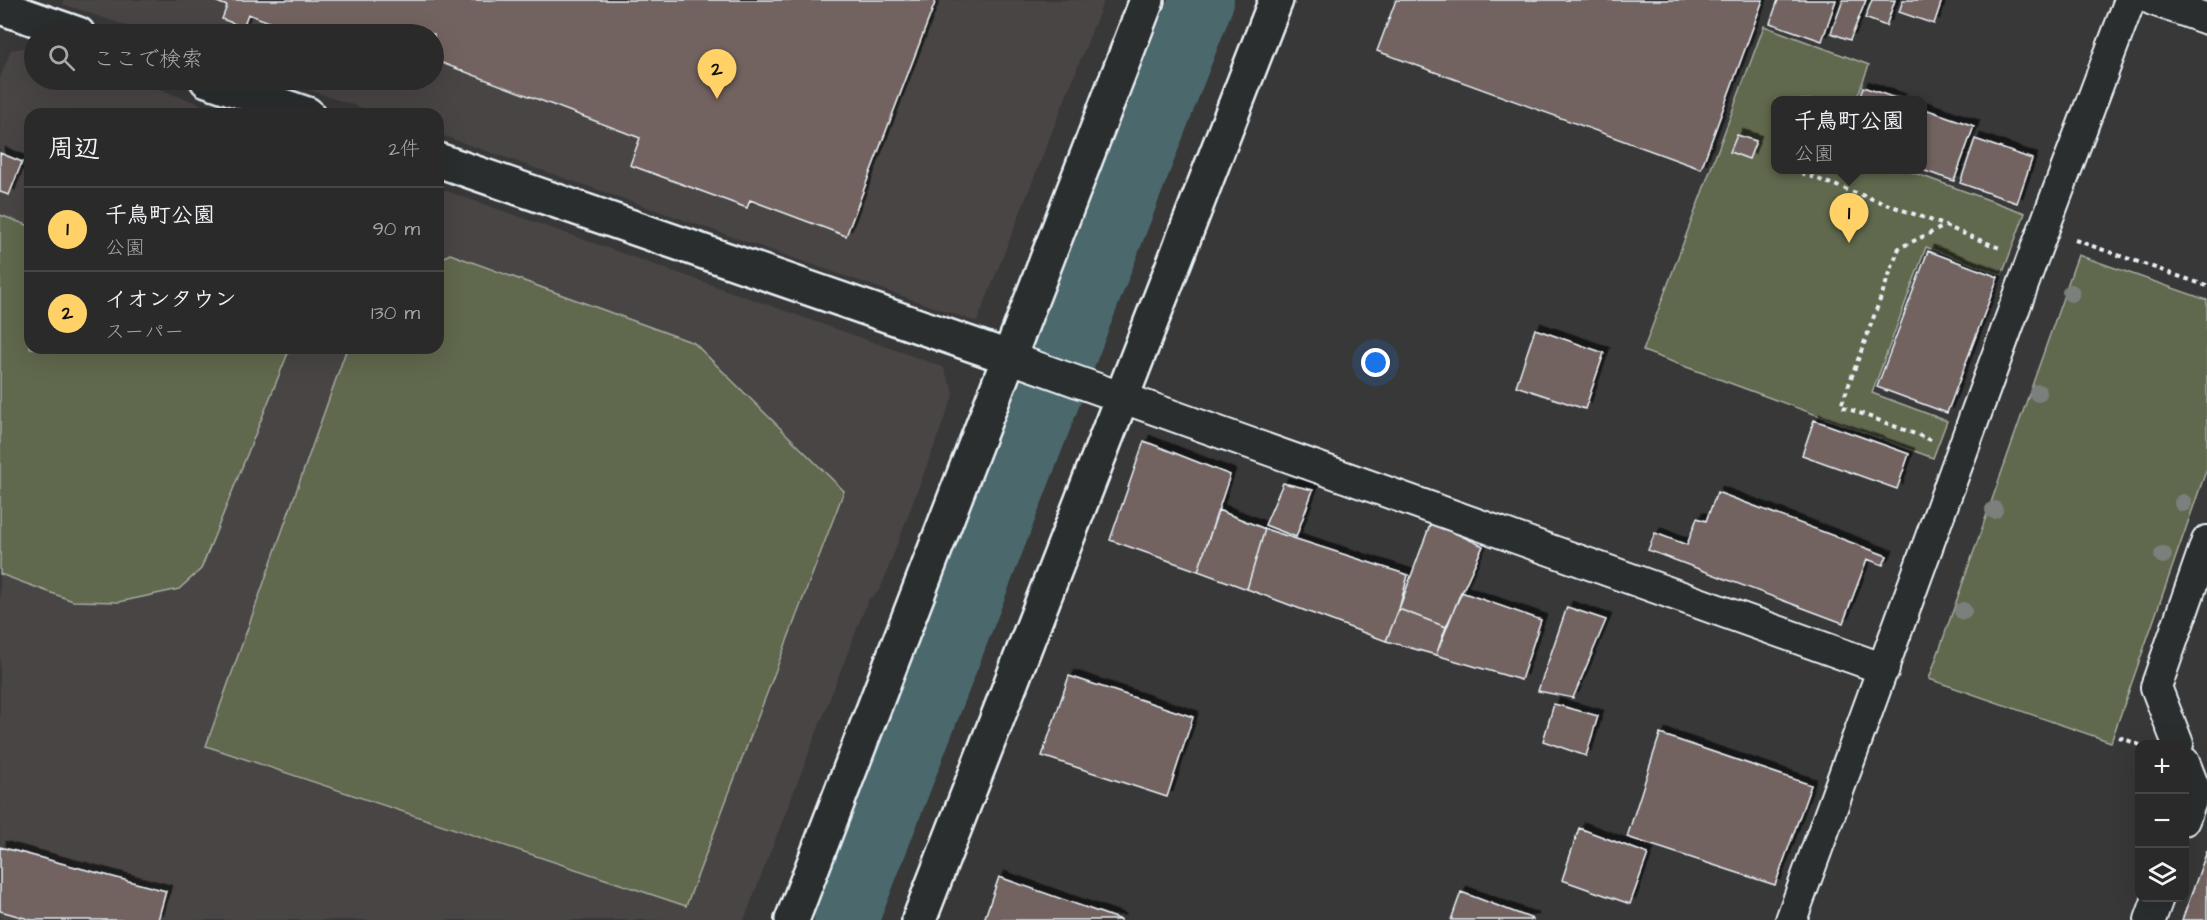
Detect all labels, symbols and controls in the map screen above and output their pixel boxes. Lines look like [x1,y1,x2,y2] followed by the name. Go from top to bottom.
[24,24,444,90] search box
[45,41,78,74] icon: search
[93,44,203,75] text: ここで検索
[698,50,736,99] pin: 2
[1771,96,1927,174] popup
[1794,106,1904,137] text: 千鳥町公園
[48,131,100,167] text: 周辺
[389,135,420,163] text: 2件
[1794,140,1834,168] text: 公園
[1830,194,1868,243] pin: 1
[105,200,215,231] text: 千鳥町公園
[66,215,69,243] text: 1
[372,215,420,243] text: 90 m
[105,234,145,262] text: 公園
[105,284,237,315] text: イオンタウン
[62,299,73,327] text: 2
[371,299,420,327] text: 130 m
[105,318,184,346] text: スーパー
[1361,348,1390,377] your location
[2135,740,2189,902] map controls
[2135,740,2189,794] button: +
[2135,794,2189,848] button: −
[2135,848,2189,902] button: layers

